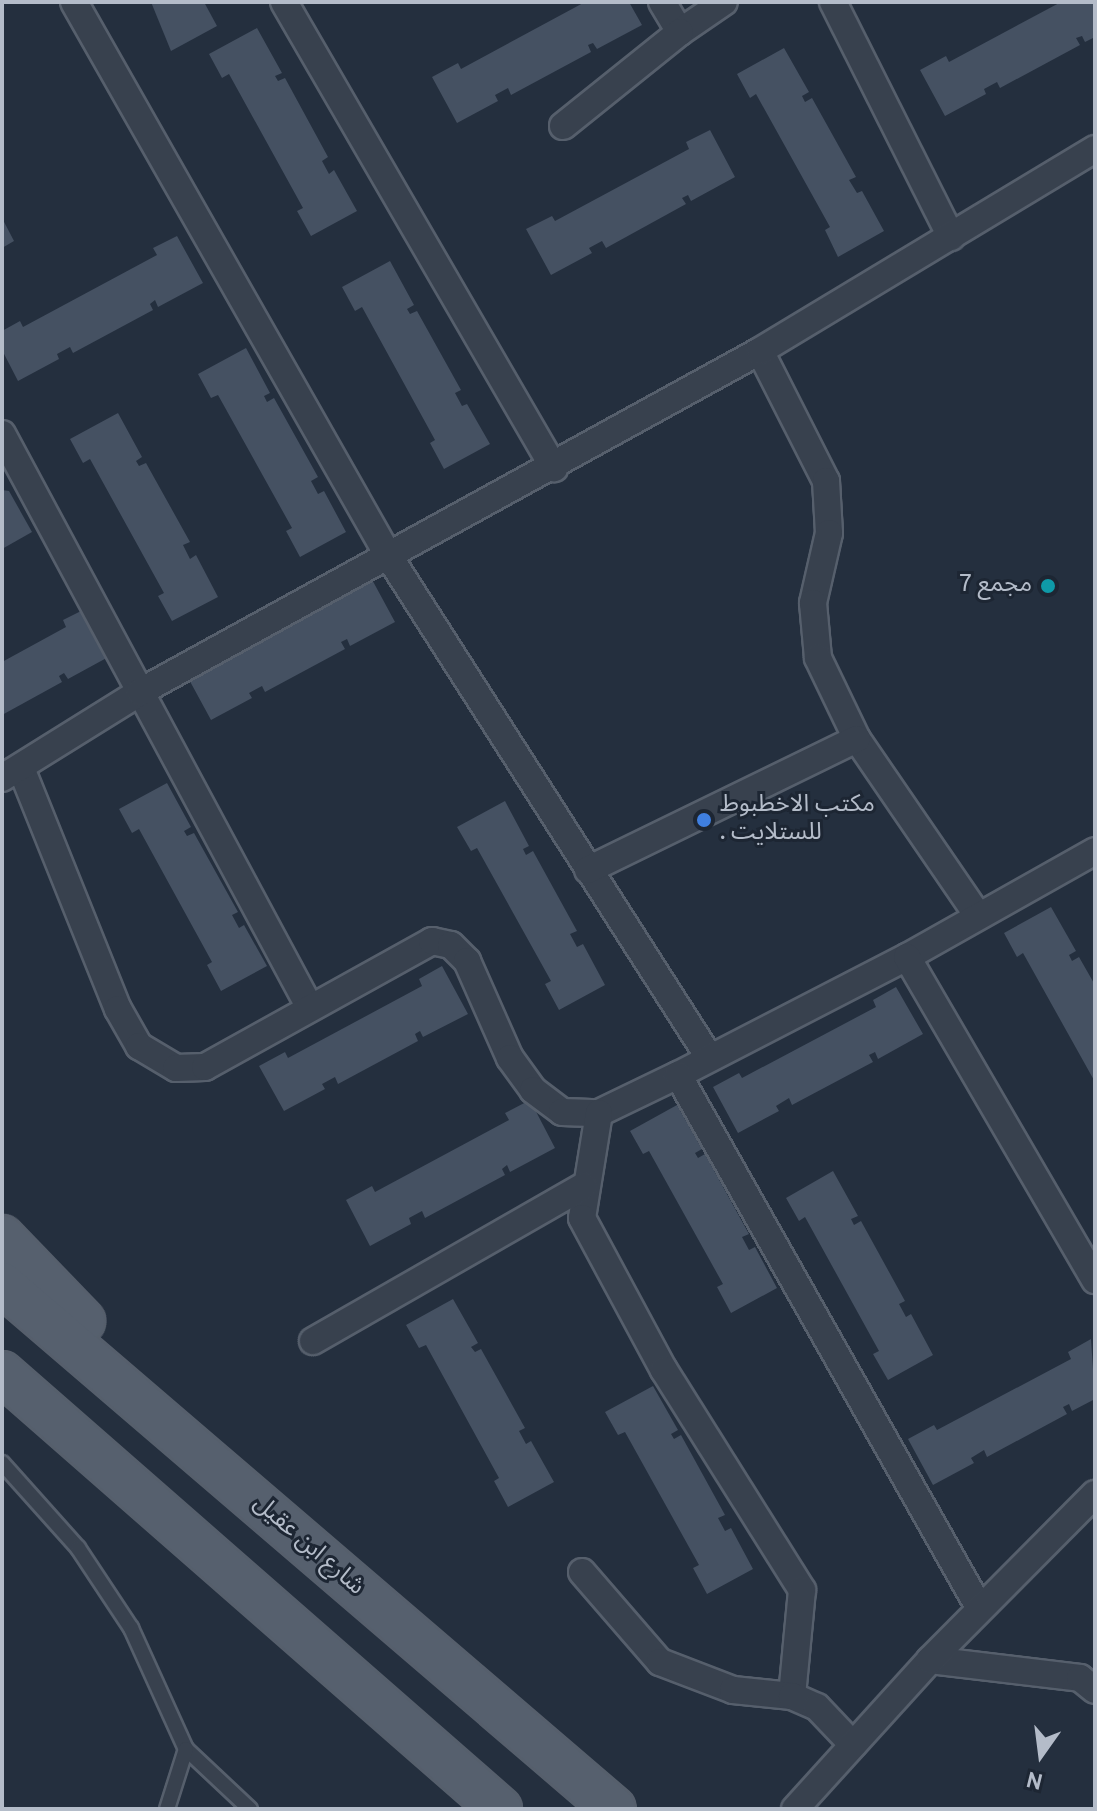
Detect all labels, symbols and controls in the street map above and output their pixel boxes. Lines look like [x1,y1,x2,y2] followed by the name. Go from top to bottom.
[959,572,1032,600] place label: مجمع 7
[1039,577,1057,595] marker: مجمع 7
[720,792,875,848] place label: مكتب الاخطبوط . للستلايت
[695,811,713,829] marker: مكتب الاخطبوط . للستلايت
[246,1490,370,1602] street label: شارع ابن عقيل
[1001,1715,1081,1795] north arrow
[1024,1764,1046,1794] text: N

